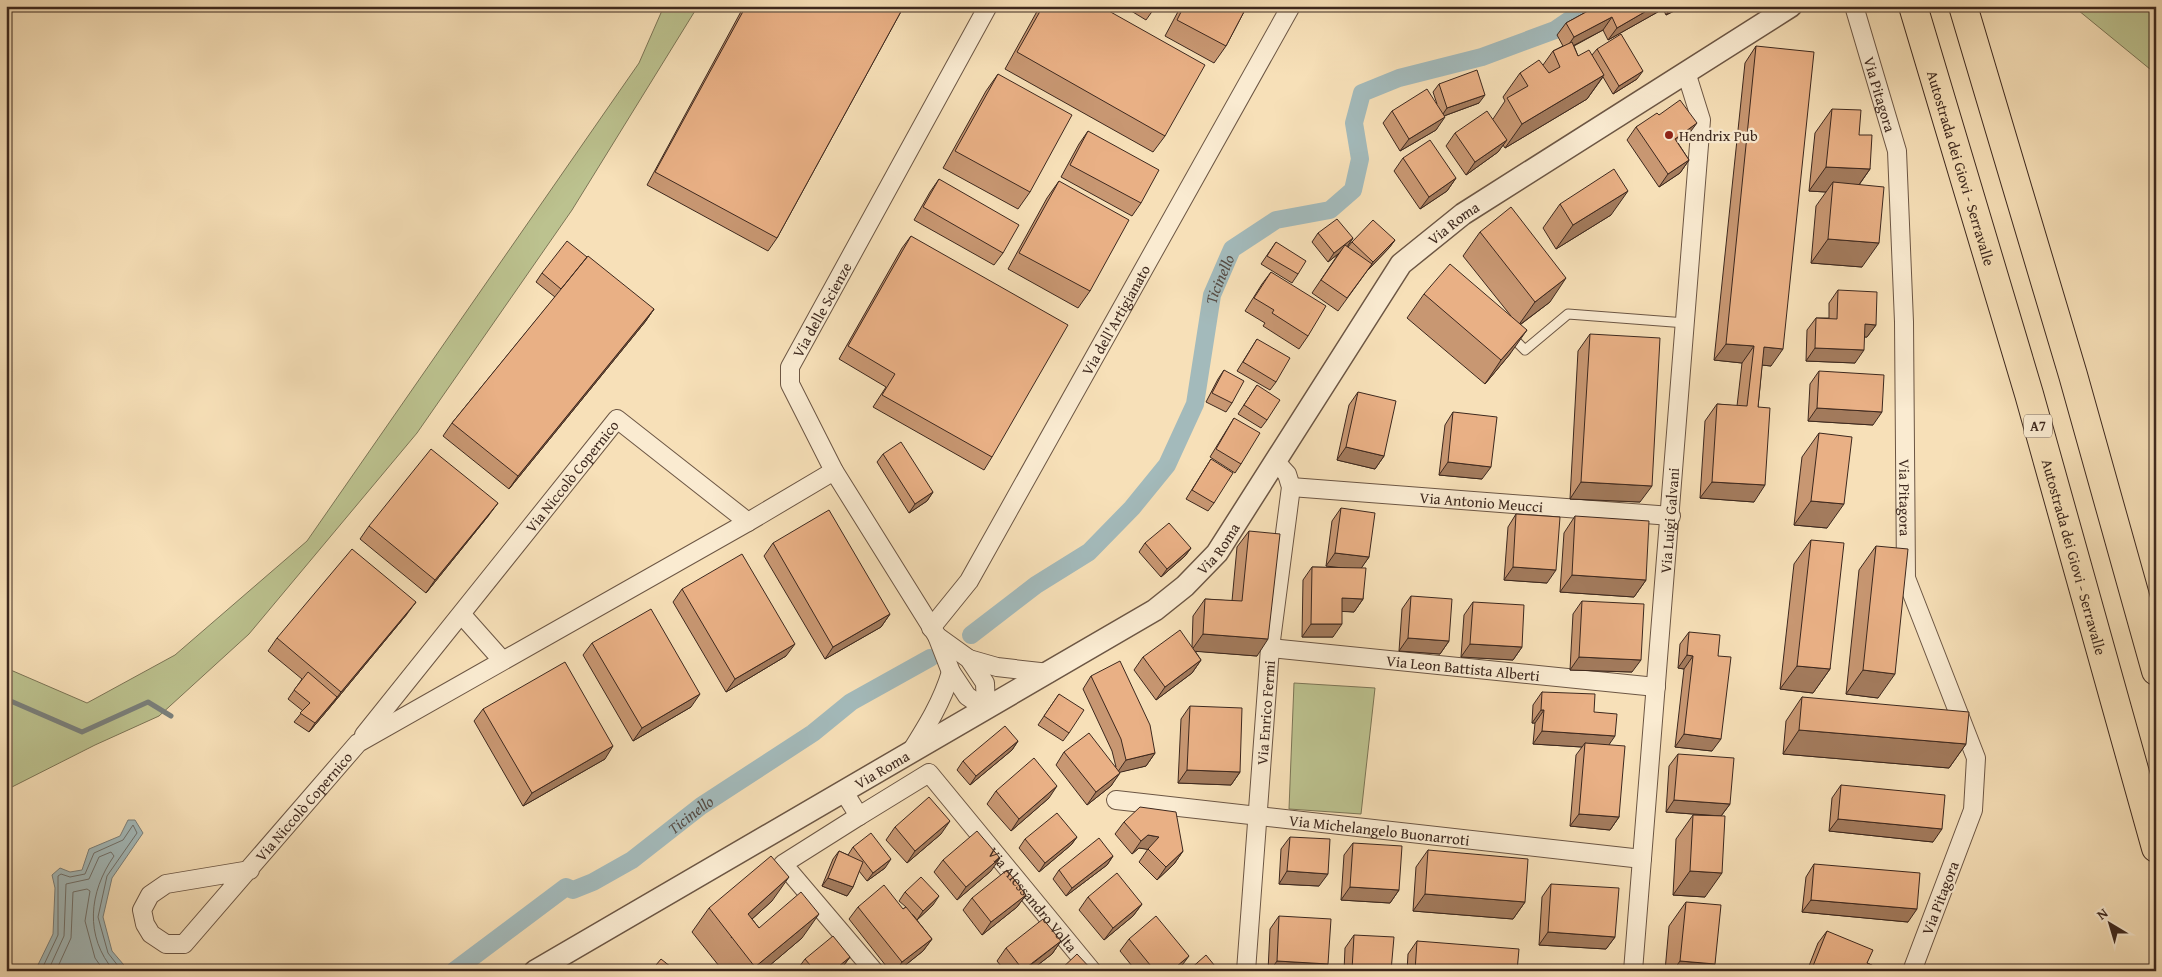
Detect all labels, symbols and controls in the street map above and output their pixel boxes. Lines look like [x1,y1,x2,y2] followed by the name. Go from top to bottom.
[1859,54,1901,134] street label: Via Pitagora
[1922,68,2001,268] street label: Autostrada dei Giovi - Serravalle
[1679,125,1758,146] place label: Hendrix Pub
[1663,129,1675,141] marker: Hendrix Pub
[1423,196,1483,249] street label: Via Roma
[1199,250,1240,306] water label: Ticinello
[787,258,856,361] street label: Via delle Scienze
[1076,260,1155,379] street label: Via dell'Artigianato
[2024,414,2052,438] road number: A7
[520,415,623,537] street label: Via Niccolò Copernico
[2037,456,2112,657] street label: Autostrada dei Giovi - Serravalle
[1895,459,1916,536] street label: Via Pitagora
[1654,467,1684,574] street label: Via Luigi Galvani
[1419,486,1544,517] street label: Via Antonio Meucci
[1191,518,1244,579] street label: Via Roma
[1385,649,1541,686] street label: Via Leon Battista Alberti
[1251,660,1280,766] street label: Via Enrico Fermi
[850,745,913,793] street label: Via Roma
[250,746,357,865] street label: Via Niccolò Copernico
[662,789,718,840] water label: Ticinello
[1288,809,1471,850] street label: Via Michelangelo Buonarroti
[983,842,1083,956] street label: Via Alessandro Volta
[1916,858,1964,938] street label: Via Pitagora
[2084,900,2134,950] north arrow
[2092,903,2112,925] text: N

